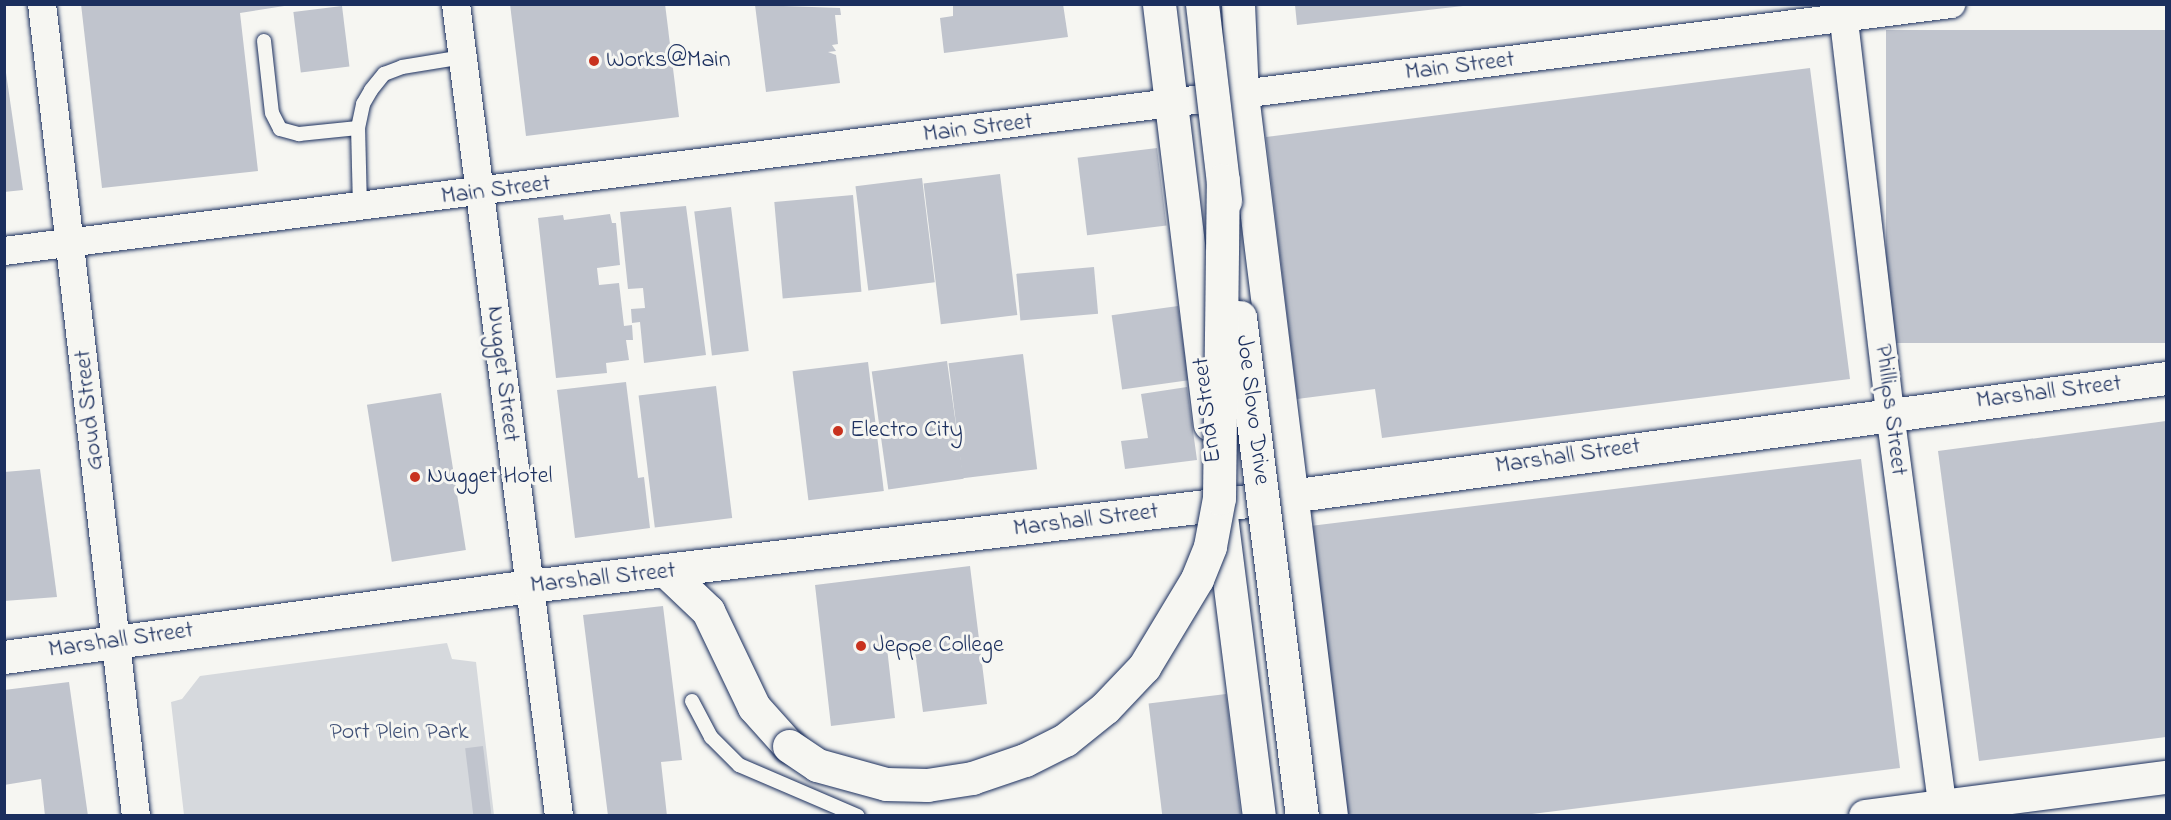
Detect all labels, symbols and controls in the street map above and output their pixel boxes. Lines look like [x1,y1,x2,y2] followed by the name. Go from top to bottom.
[1404,46,1516,88] street label: Main Street
[606,47,730,75] place label: Works@Main
[587,54,601,68] marker: Works@Main
[922,108,1034,150] street label: Main Street
[440,170,552,212] street label: Main Street
[479,304,525,444] street label: Nugget Street
[1229,333,1275,487] street label: Joe Slovo Drive
[1868,343,1912,477] street label: Phillips Street
[69,348,111,472] street label: Goud Street
[1187,355,1229,465] street label: End Street
[1975,370,2123,416] street label: Marshall Street
[850,417,963,445] place label: Electro City
[831,424,845,438] marker: Electro City
[1494,433,1642,481] street label: Marshall Street
[427,463,553,491] place label: Nugget Hotel
[408,470,422,484] marker: Nugget Hotel
[1012,498,1160,544] street label: Marshall Street
[529,557,677,601] street label: Marshall Street
[47,617,195,665] street label: Marshall Street
[873,632,1004,660] place label: Jeppe College
[854,639,868,653] marker: Jeppe College
[329,719,469,747] park label: Port Plein Park

